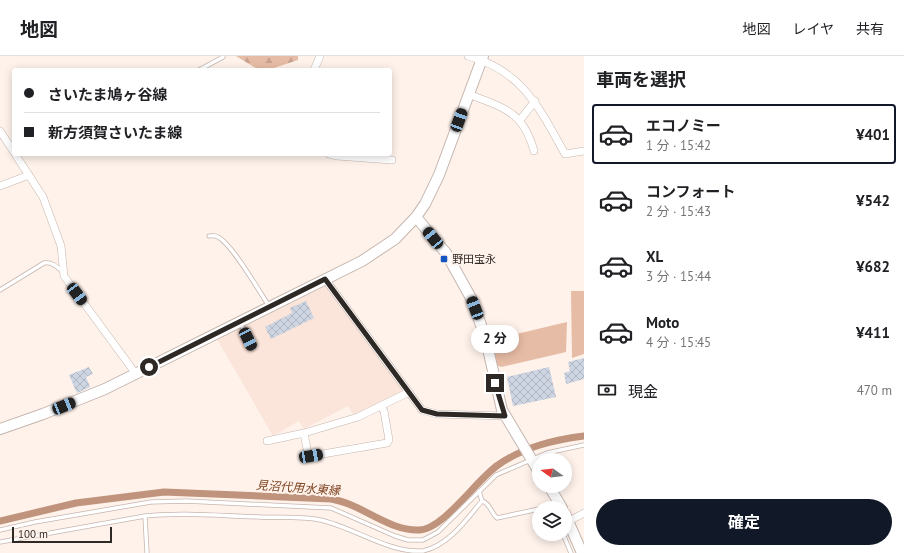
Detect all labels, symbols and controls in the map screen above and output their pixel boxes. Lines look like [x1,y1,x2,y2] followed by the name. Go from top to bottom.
[20,17,58,41] text: 地図
[742,20,770,38] text: 地図
[792,20,834,38] text: レイヤ
[856,20,884,38] text: 共有
[596,68,686,91] text: 車両を選択
[48,85,168,104] text: さいたま鳩ヶ谷線
[449,107,469,133] car
[598,116,634,152] icon: car
[646,116,721,135] text: エコノミー
[48,123,183,142] text: 新方須賀さいたま線
[856,125,890,144] text: ¥401
[646,137,711,154] text: 1 分 · 15:42
[598,182,634,218] icon: car
[646,182,736,201] text: コンフォート
[856,191,890,210] text: ¥542
[646,203,711,220] text: 2 分 · 15:43
[421,225,445,251] car
[646,247,663,266] text: XL
[598,248,634,284] icon: car
[452,252,496,266] place label: 野田宝永
[439,254,449,264] marker: 野田宝永
[856,257,890,276] text: ¥682
[646,268,711,285] text: 3 分 · 15:44
[65,281,89,307] car
[465,295,485,321] car
[646,313,679,332] text: Moto
[598,314,634,350] icon: car
[856,323,890,342] text: ¥411
[471,325,519,353] callout: 2 分
[237,326,259,352] car
[483,330,507,347] text: 2 分
[646,334,711,351] text: 4 分 · 15:45
[140,358,158,376] route start
[486,374,504,392] route end
[596,379,618,401] icon: cash
[628,382,658,401] text: 現金
[857,382,892,399] text: 470 m
[51,396,77,416] car
[298,448,324,464] car
[532,453,572,493] north arrow
[532,453,572,541] map controls
[256,477,342,498] water label: 見沼代用水東縁
[596,499,892,545] button: 確定
[532,501,572,541] button: layers
[12,525,112,544] scale bar
[18,527,48,541] text: 100 m

